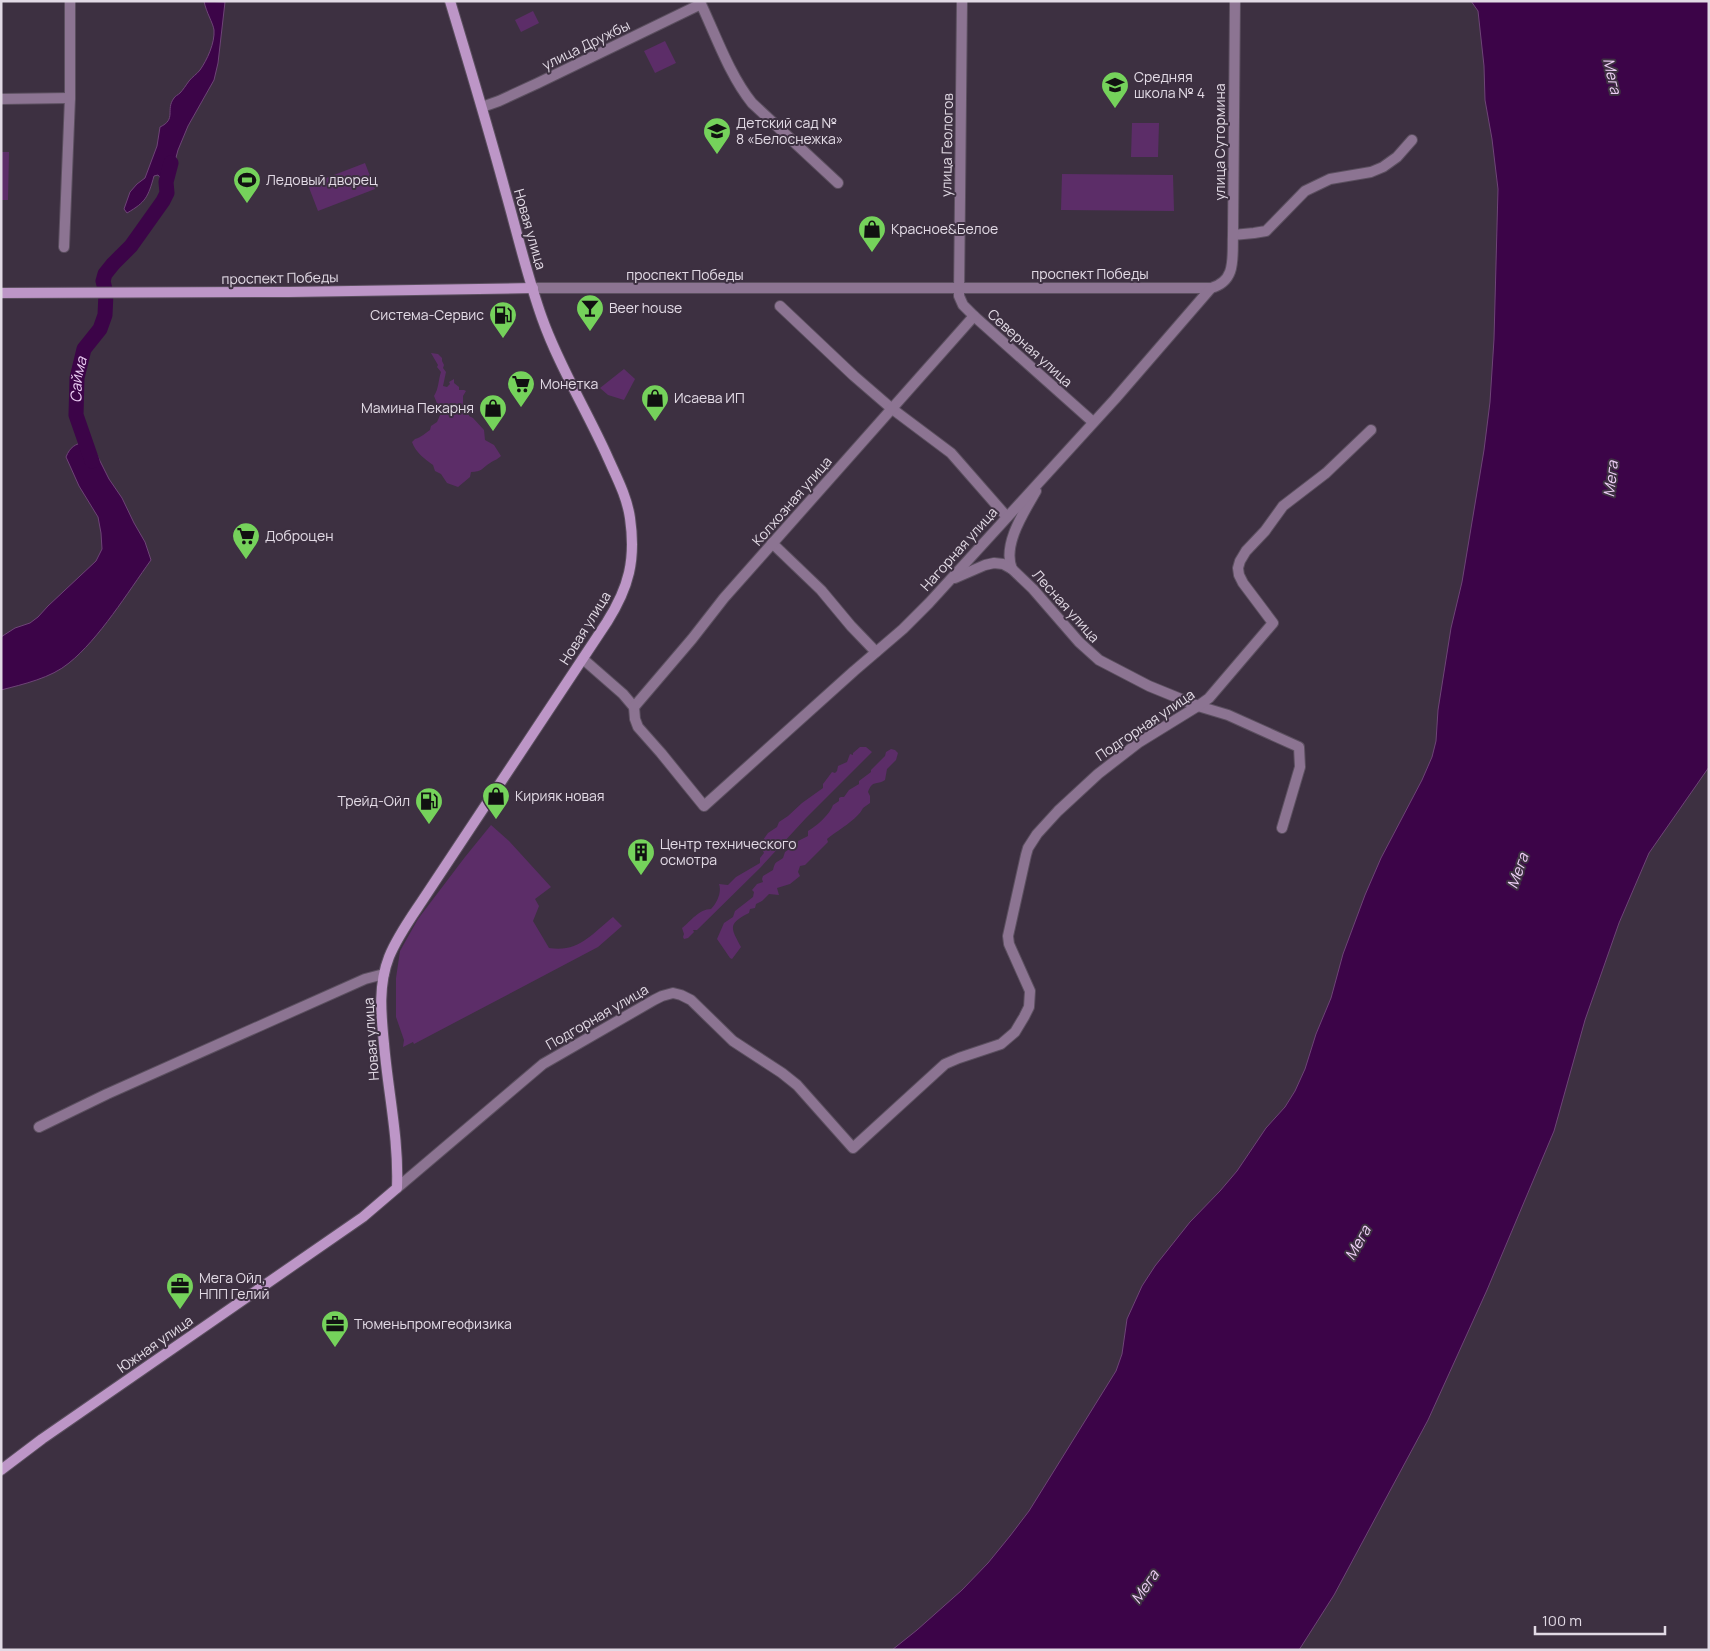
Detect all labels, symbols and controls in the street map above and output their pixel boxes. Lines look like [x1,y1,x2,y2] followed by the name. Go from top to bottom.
[539,15,633,74] street label: улица Дружбы
[1598,56,1627,97] water label: Мега
[1134,67,1205,102] place label: Средняя школа № 4
[1100,70,1130,109] school or university icon: Средняя школа № 4
[1210,84,1229,200] street label: улица Сутормина
[936,92,957,197] street label: улица Геологов
[736,113,843,148] place label: Детский сад № 8 «Белоснежка»
[702,116,732,155] school or university icon: Детский сад № 8 «Белоснежка»
[232,165,262,204] sports icon: Ледовый дворец
[266,170,378,189] place label: Ледовый дворец
[510,186,551,271] street label: Новая улица
[857,214,887,253] shop icon: Красное&Белое
[891,219,998,238] place label: Красное&Белое
[1031,264,1149,283] street label: проспект Победы
[626,265,744,284] street label: проспект Победы
[221,267,339,288] street label: проспект Победы
[575,293,605,332] bar icon: Beer house
[609,298,682,317] place label: Beer house
[488,300,518,339] fuel station icon: Система-Сервис
[984,304,1077,391] street label: Северная улица
[370,305,484,324] place label: Система-Сервис
[65,354,92,403] water label: Сайма
[506,369,536,408] supermarket icon: Монетка
[540,374,598,393] place label: Монетка
[640,383,670,422] shop icon: Исаева ИП
[674,388,745,407] place label: Исаева ИП
[478,393,508,432] shop icon: Мамина Пекарня
[361,398,474,417] place label: Мамина Пекарня
[748,452,836,549] street label: Колхозная улица
[1598,459,1623,498] water label: Мега
[916,503,1001,595] street label: Нагорная улица
[231,521,261,560] supermarket icon: Доброцен
[265,526,333,545] place label: Доброцен
[1029,565,1104,646] street label: Лесная улица
[554,587,615,668] street label: Новая улица
[1092,684,1198,765] street label: Подгорная улица
[481,781,511,820] shop icon: Кирияк новая
[414,786,444,825] fuel station icon: Трейд-Ойл
[515,786,605,805] place label: Кирияк новая
[338,791,410,810] place label: Трейд-Ойл
[660,834,797,869] place label: Центр технического осмотра
[626,837,656,876] building icon: Центр технического осмотра
[1502,850,1534,891] water label: Мега
[542,979,651,1054] street label: Подгорная улица
[358,997,383,1081] street label: Новая улица
[1340,1221,1376,1264] water label: Мега
[199,1268,269,1303] place label: Мега Ойл, НПП Гелий
[165,1271,195,1310] office icon: Мега Ойл, НПП Гелий
[320,1309,350,1348] office icon: Тюменьпромгеофизика
[113,1310,196,1377] street label: Южная улица
[354,1314,512,1333] place label: Тюменьпромгеофизика
[1126,1565,1164,1608] water label: Мега
[1535,1604,1665,1636] scale bar
[1542,1610,1582,1631] text: 100 m

